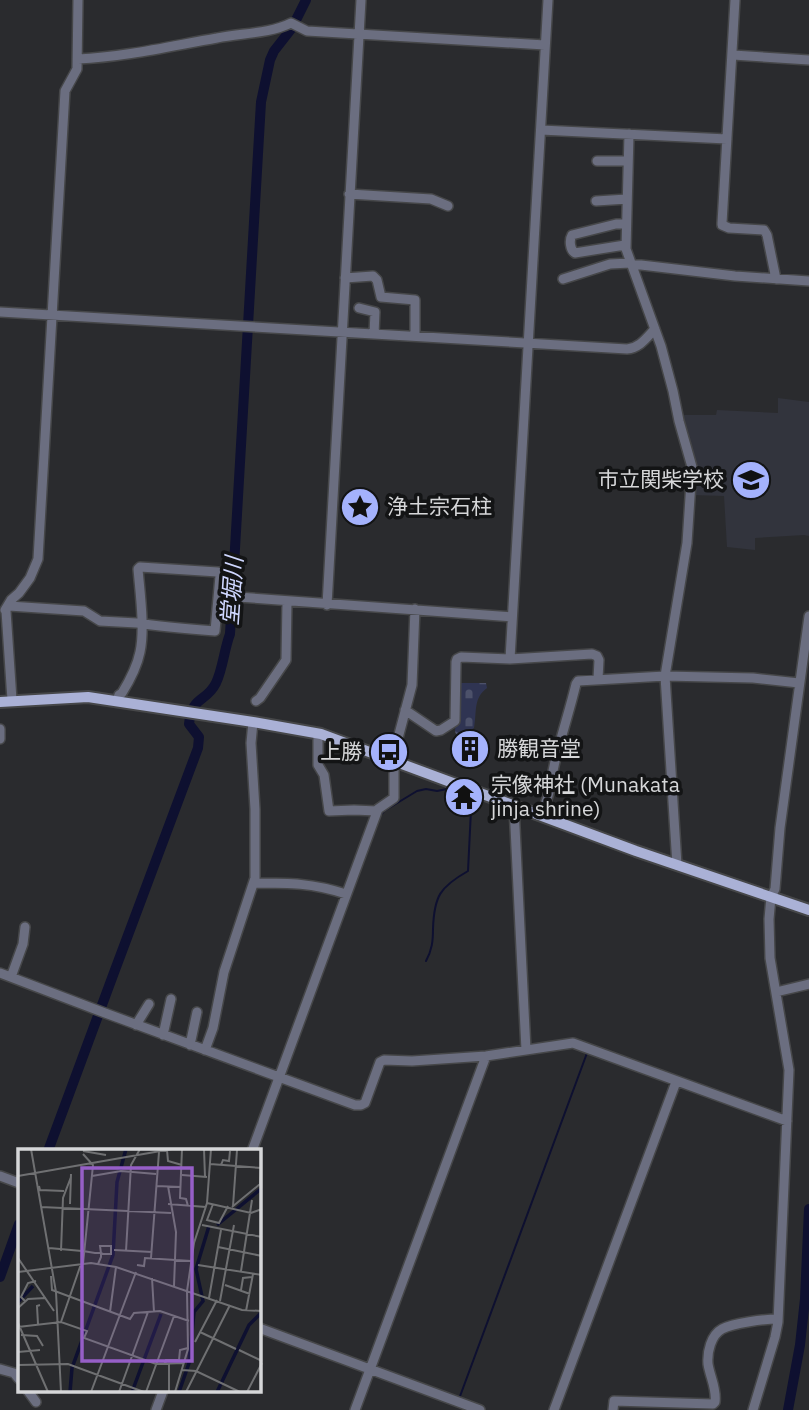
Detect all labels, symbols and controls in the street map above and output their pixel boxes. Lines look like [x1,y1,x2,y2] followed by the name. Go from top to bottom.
[730,459,772,501] school or university icon: 市立関柴学校
[598,465,724,493] place label: 市立関柴学校
[339,486,381,528] place icon: 浄土宗石柱
[387,492,492,520] place label: 浄土宗石柱
[214,552,249,626] water label: 堂堀川
[449,728,491,770] building icon: 勝観音堂
[368,731,410,773] bus stop icon: 上勝
[497,734,581,762] place label: 勝観音堂
[320,737,362,765] place label: 上勝
[491,770,680,822] place label: 宗像神社 (Munakata jinja shrine)
[443,776,485,818] temple icon: 宗像神社 (Munakata jinja shrine)
[18,1149,261,1392] inset map

